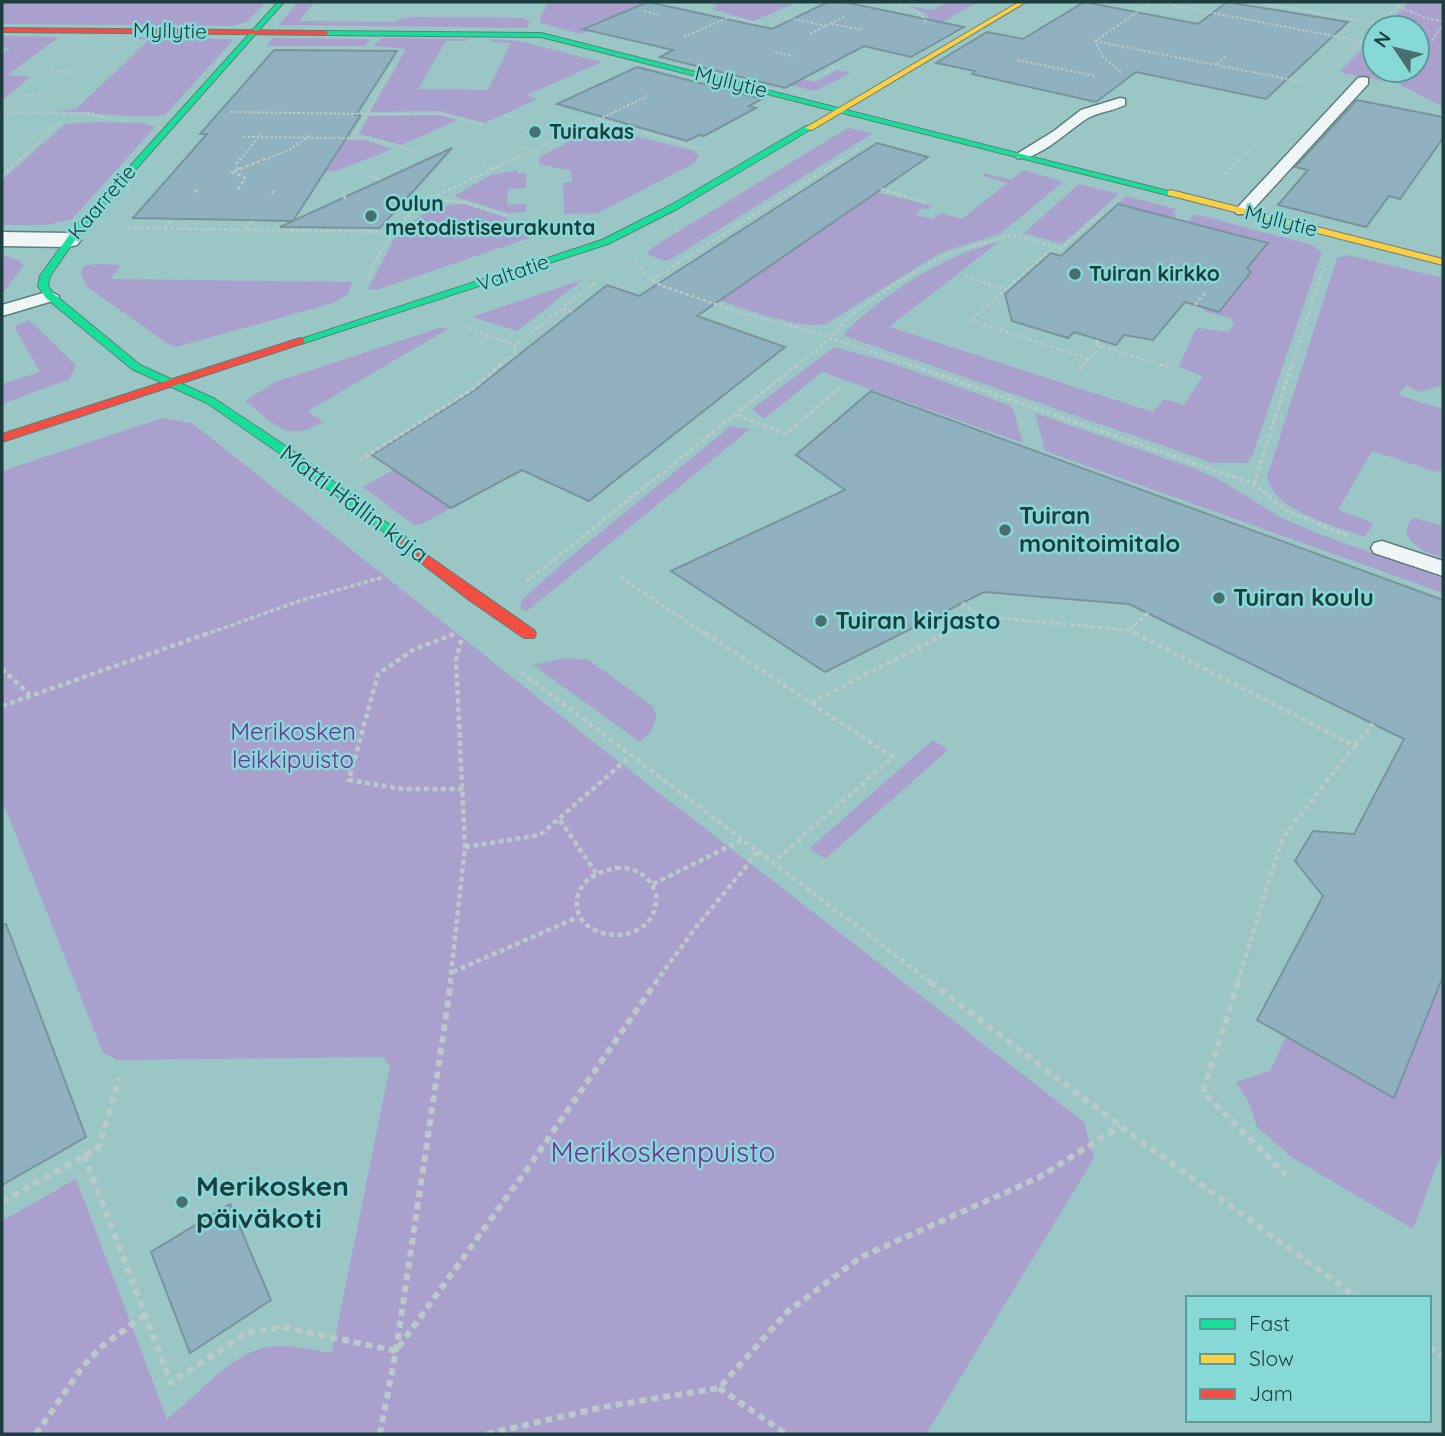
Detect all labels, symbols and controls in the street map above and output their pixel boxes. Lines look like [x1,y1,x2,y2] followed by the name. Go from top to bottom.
[1361,14,1431,84] north arrow
[133,16,207,44] street label: Myllytie
[1368,27,1396,52] text: N
[692,59,770,103] street label: Myllytie
[549,118,634,144] place label: Tuirakas
[527,124,543,140] marker: Tuirakas
[62,159,141,244] street label: Kaarretie
[385,190,596,240] place label: Oulun metodistiseurakunta
[1242,198,1320,242] street label: Myllytie
[363,208,379,224] marker: Oulun metodistiseurakunta
[473,248,552,296] street label: Valtatie
[1089,260,1220,286] place label: Tuiran kirkko
[1067,266,1083,282] marker: Tuiran kirkko
[274,438,435,569] street label: Matti Hällin kuja
[1019,500,1180,558] place label: Tuiran monitoimitalo
[997,522,1013,538] marker: Tuiran monitoimitalo
[1233,582,1374,612] place label: Tuiran koulu
[1211,590,1227,606] marker: Tuiran koulu
[835,605,1001,635] place label: Tuiran kirjasto
[813,613,829,629] marker: Tuiran kirjasto
[230,716,356,774] park label: Merikosken leikkipuisto
[551,1134,775,1169] park label: Merikoskenpuisto
[196,1168,349,1235] place label: Merikosken päiväkoti
[174,1194,190,1210] marker: Merikosken päiväkoti
[1186,1296,1431,1422] legend
[1249,1310,1290,1336] text: Fast
[1249,1345,1294,1371] text: Slow
[1249,1380,1293,1406] text: Jam

